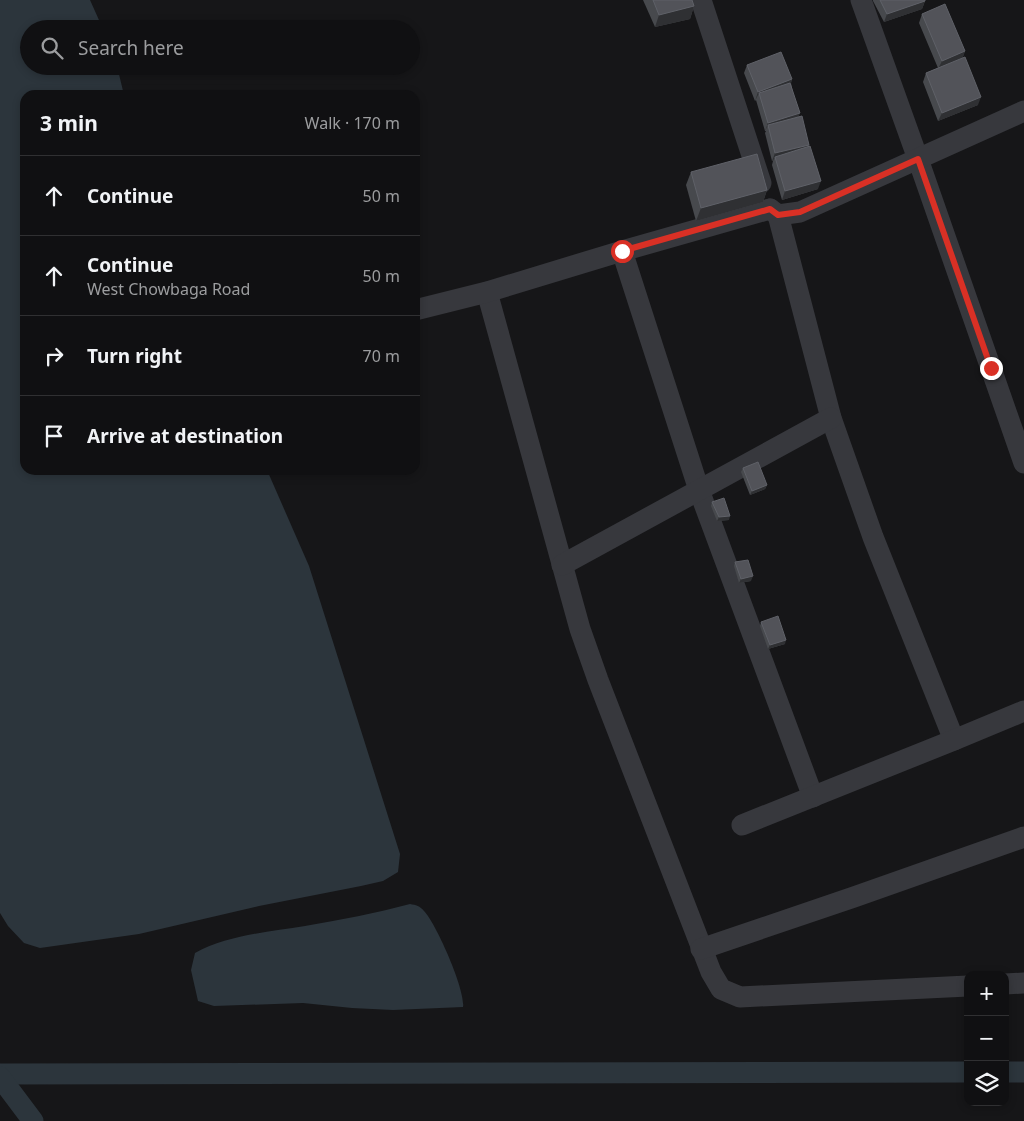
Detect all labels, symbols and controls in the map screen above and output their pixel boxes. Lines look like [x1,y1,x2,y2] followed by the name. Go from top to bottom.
[20,20,420,75] search box
[38,34,66,62] icon: search
[78,35,184,61] text: Search here
[40,109,98,137] text: 3 min
[305,112,400,134] text: Walk · 170 m
[40,182,68,210] icon: ahead
[87,183,173,209] text: Continue
[363,185,400,207] text: 50 m
[611,240,634,263] route start
[87,252,173,278] text: Continue
[40,262,68,290] icon: ahead
[363,265,400,287] text: 50 m
[87,278,250,300] text: West Chowbaga Road
[40,342,68,370] icon: right
[87,343,182,369] text: Turn right
[363,345,400,367] text: 70 m
[980,357,1003,380] route end
[40,422,68,450] icon: arrive
[87,423,283,449] text: Arrive at destination
[964,971,1009,1106] map controls
[964,971,1009,1016] button: +
[964,1016,1009,1061] button: −
[964,1061,1009,1106] button: layers

